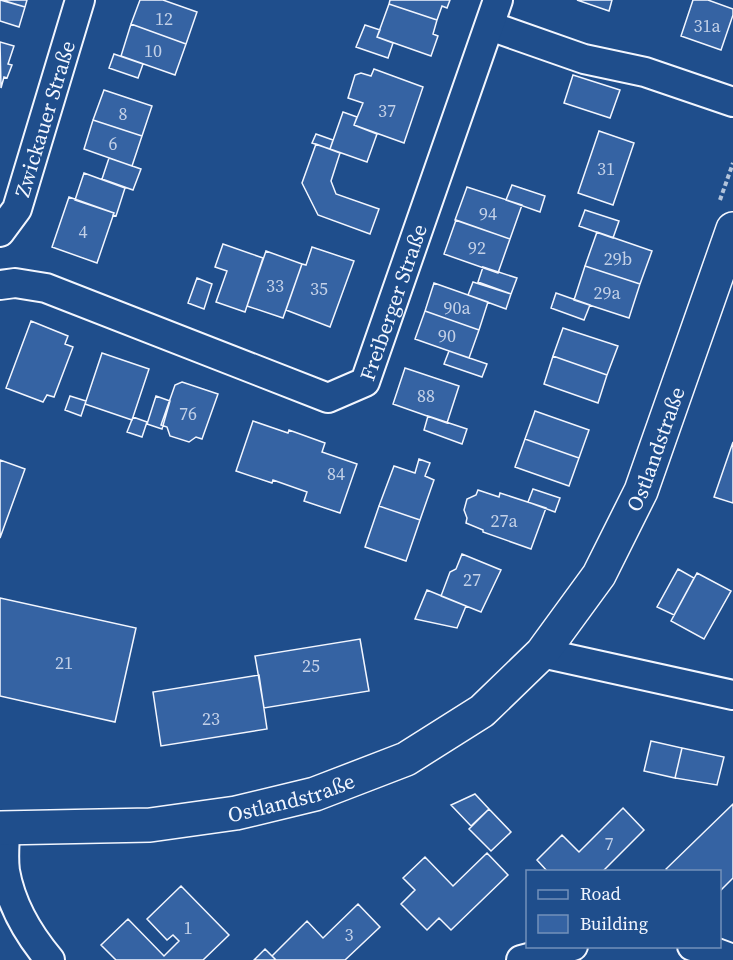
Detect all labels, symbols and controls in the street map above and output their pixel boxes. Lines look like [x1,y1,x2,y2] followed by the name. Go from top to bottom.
[155,6,173,31] house number: 12
[693,13,721,38] house number: 31a
[7,37,81,200] street label: Zwickauer Straße
[144,38,162,63] house number: 10
[378,98,396,123] house number: 37
[119,101,128,126] house number: 8
[109,131,118,156] house number: 6
[597,156,615,181] house number: 31
[479,201,497,226] house number: 94
[79,219,88,244] house number: 4
[352,220,433,384] street label: Freiberger Straße
[468,235,486,260] house number: 92
[604,246,632,271] house number: 29b
[266,273,284,298] house number: 33
[310,276,328,301] house number: 35
[593,280,621,305] house number: 29a
[443,295,471,320] house number: 90a
[438,323,456,348] house number: 90
[417,383,435,408] house number: 88
[619,383,691,516] street label: Ostlandstraße
[179,401,197,426] house number: 76
[327,461,345,486] house number: 84
[490,508,518,533] house number: 27a
[463,567,481,592] house number: 27
[55,650,73,675] house number: 21
[302,653,320,678] house number: 25
[202,706,220,731] house number: 23
[226,766,359,828] street label: Ostlandstraße
[605,831,614,856] house number: 7
[526,870,721,948] legend
[580,881,621,906] text: Road
[580,911,648,936] text: Building
[184,915,193,940] house number: 1
[345,922,354,947] house number: 3

